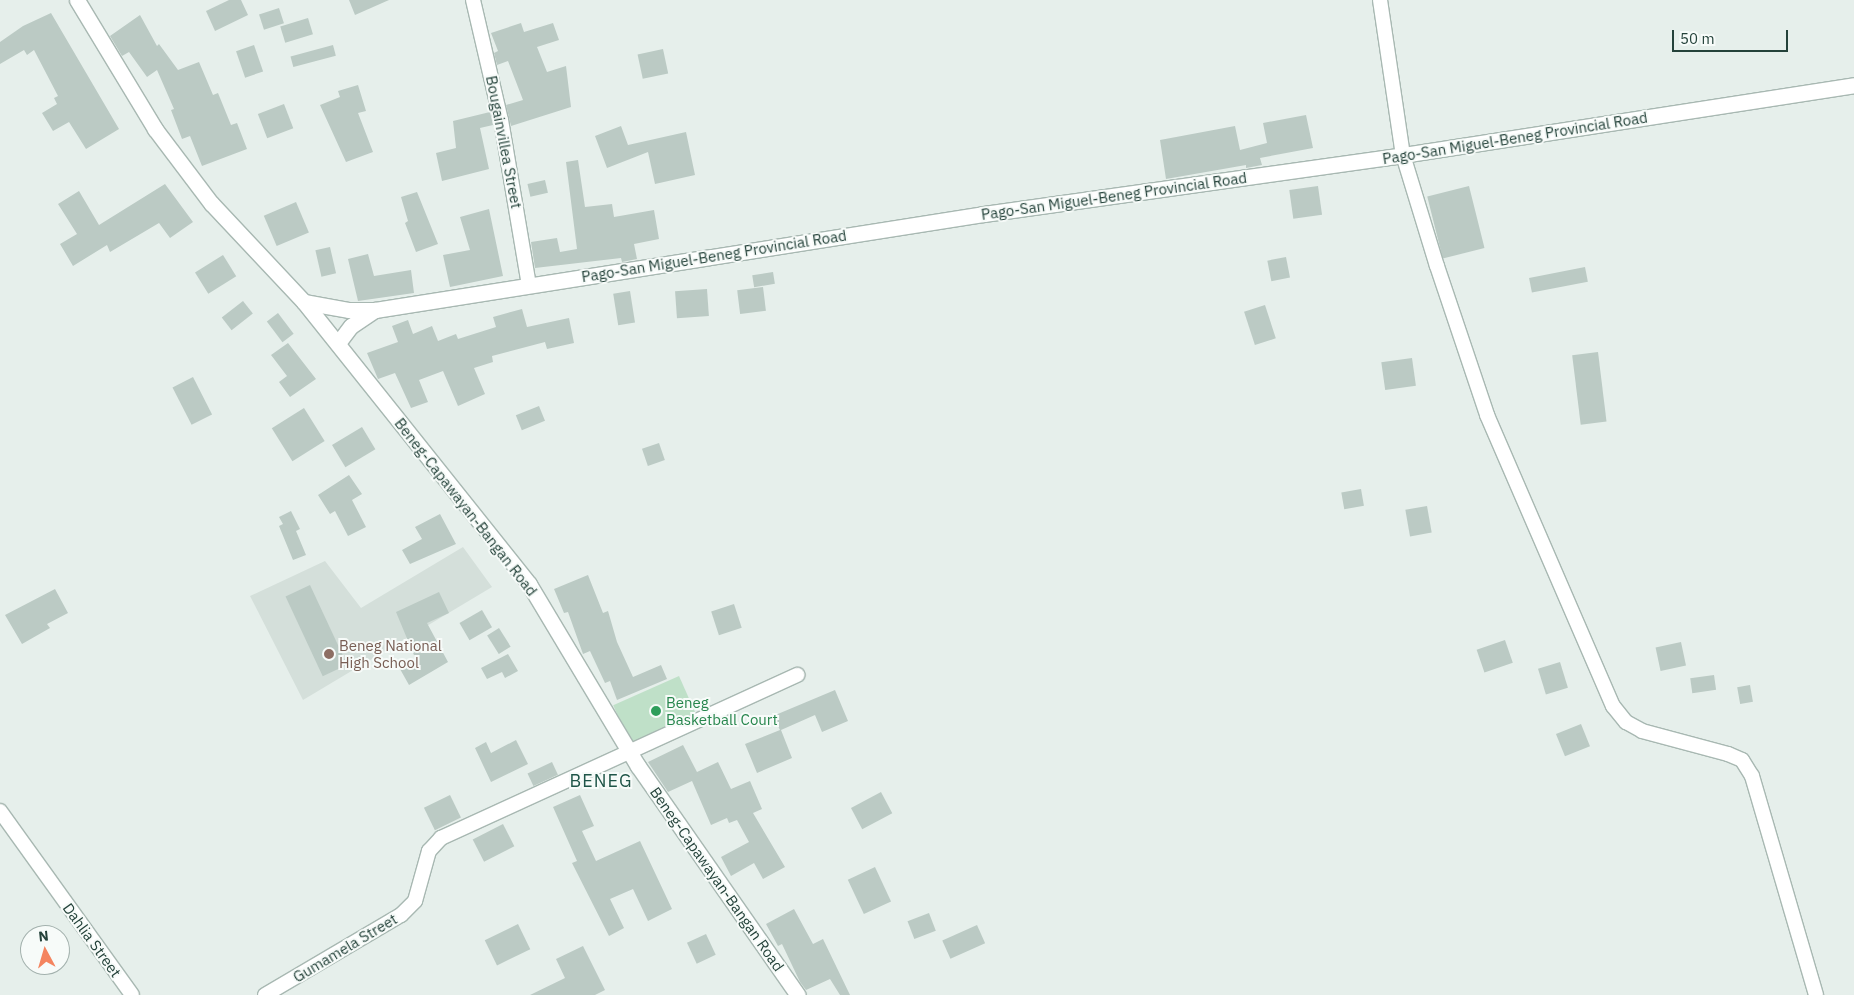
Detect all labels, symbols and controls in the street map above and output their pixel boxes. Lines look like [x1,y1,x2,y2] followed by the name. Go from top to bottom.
[1674,20,1790,52] scale bar
[1680,29,1715,48] text: 50 m
[482,74,526,210] street label: Bougainvillea Street
[1381,108,1649,168] street label: Pago-San Miguel-Beneg Provincial Road
[980,168,1248,224] street label: Pago-San Miguel-Beneg Provincial Road
[580,226,848,286] street label: Pago-San Miguel-Beneg Provincial Road
[391,414,541,600] street label: Beneg-Capawayan-Bangan Road
[339,636,442,671] place label: Beneg National High School
[323,648,335,660] marker: Beneg National High School
[666,693,778,728] place label: Beneg Basketball Court
[650,705,662,717] marker: Beneg Basketball Court
[569,770,633,792] district label: BENEG
[646,783,788,975] street label: Beneg-Capawayan-Bangan Road
[59,899,125,981] street label: Dahlia Street
[290,910,400,986] street label: Gumamela Street
[20,925,70,975] north arrow
[38,927,50,946] text: N

